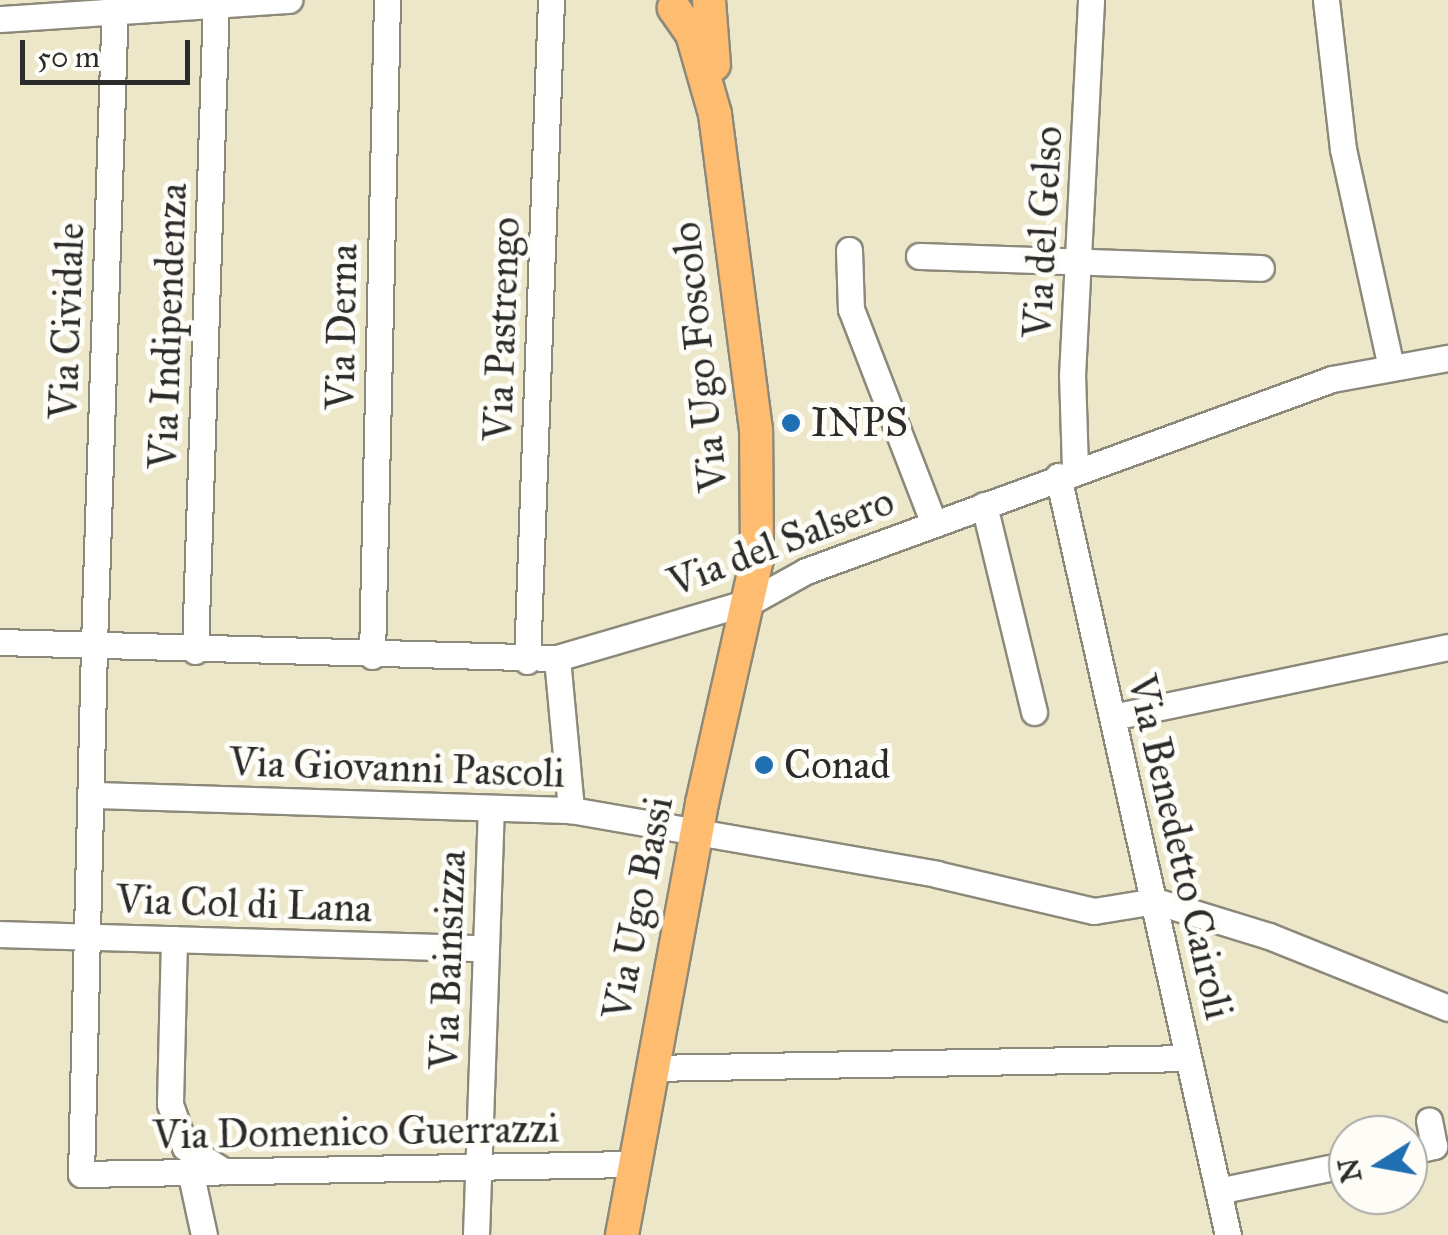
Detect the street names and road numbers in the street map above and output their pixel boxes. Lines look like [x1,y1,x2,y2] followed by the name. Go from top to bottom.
[1013,125,1073,339] street label: Via del Gelso
[139,182,197,470] street label: Via Indipendenza
[474,216,530,442] street label: Via Pastrengo
[662,220,738,494] street label: Via Ugo Foscolo
[40,222,94,420] street label: Via Cividale
[317,244,367,410] street label: Via Derna
[661,477,901,607] street label: Via del Salsero
[1117,670,1243,1024] street label: Via Benedetto Cairoli
[228,738,566,798] street label: Via Giovanni Pascoli
[593,792,683,1024] street label: Via Ugo Bassi
[420,849,476,1071] street label: Via Bainsizza
[115,876,373,932] street label: Via Col di Lana
[152,1104,560,1160] street label: Via Domenico Guerrazzi

